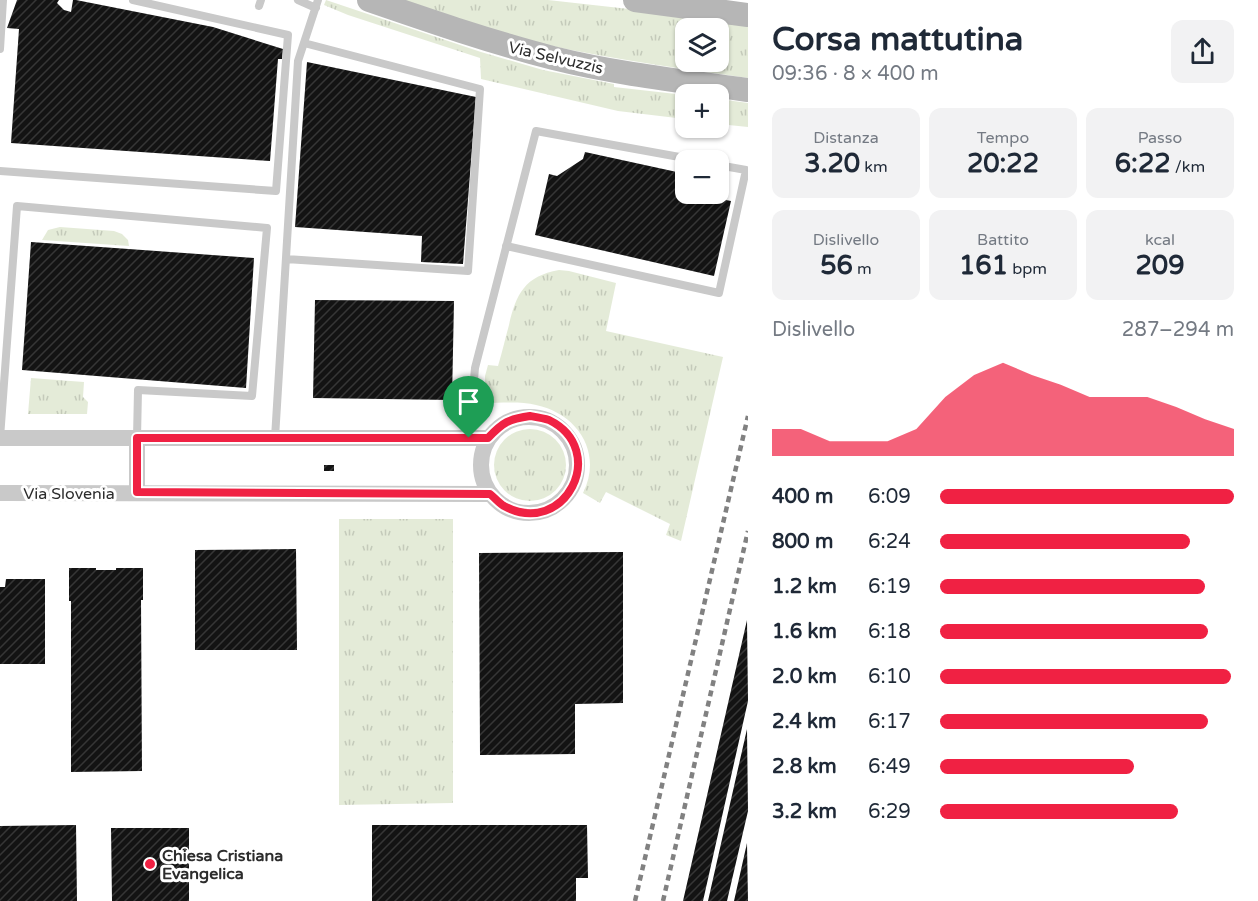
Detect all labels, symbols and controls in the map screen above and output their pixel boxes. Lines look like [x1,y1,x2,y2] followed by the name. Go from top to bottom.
[675,18,729,204] map controls
[675,18,729,72] button: layers
[772,20,1023,59] text: Corsa mattutina
[1171,20,1234,83] button: share
[506,37,605,79] street label: Via Selvuzzis
[772,62,939,86] text: 09:36 · 8 × 400 m
[675,84,729,138] button: +
[813,128,879,148] text: Distanza
[977,128,1029,148] text: Tempo
[1138,128,1182,148] text: Passo
[804,148,860,179] text: 3.20
[967,148,1039,179] text: 20:22
[1115,148,1171,179] text: 6:22
[675,150,729,204] button: −
[860,157,888,177] text: km
[1171,157,1205,177] text: /km
[813,230,879,250] text: Dislivello
[977,230,1029,250] text: Battito
[1145,230,1175,250] text: kcal
[820,250,853,281] text: 56
[959,250,1008,281] text: 161
[1136,250,1184,281] text: 209
[853,259,872,279] text: m
[1008,259,1047,279] text: bpm
[772,318,855,342] text: Dislivello
[1122,318,1234,342] text: 287–294 m
[443,376,494,438] pin
[452,385,485,418] icon: arrive
[23,484,115,504] street label: Via Slovenia
[772,485,833,509] text: 400 m
[868,485,911,509] text: 6:09
[772,530,833,554] text: 800 m
[868,530,911,554] text: 6:24
[772,575,837,599] text: 1.2 km
[868,575,911,599] text: 6:19
[772,620,837,644] text: 1.6 km
[868,620,911,644] text: 6:18
[772,665,837,689] text: 2.0 km
[868,665,911,689] text: 6:10
[772,710,836,734] text: 2.4 km
[868,710,911,734] text: 6:17
[772,755,837,779] text: 2.8 km
[868,755,911,779] text: 6:49
[772,800,837,824] text: 3.2 km
[868,800,911,824] text: 6:29
[162,846,283,884] place label: Chiesa Cristiana Evangelica
[143,857,157,871] marker: Chiesa Cristiana Evangelica

